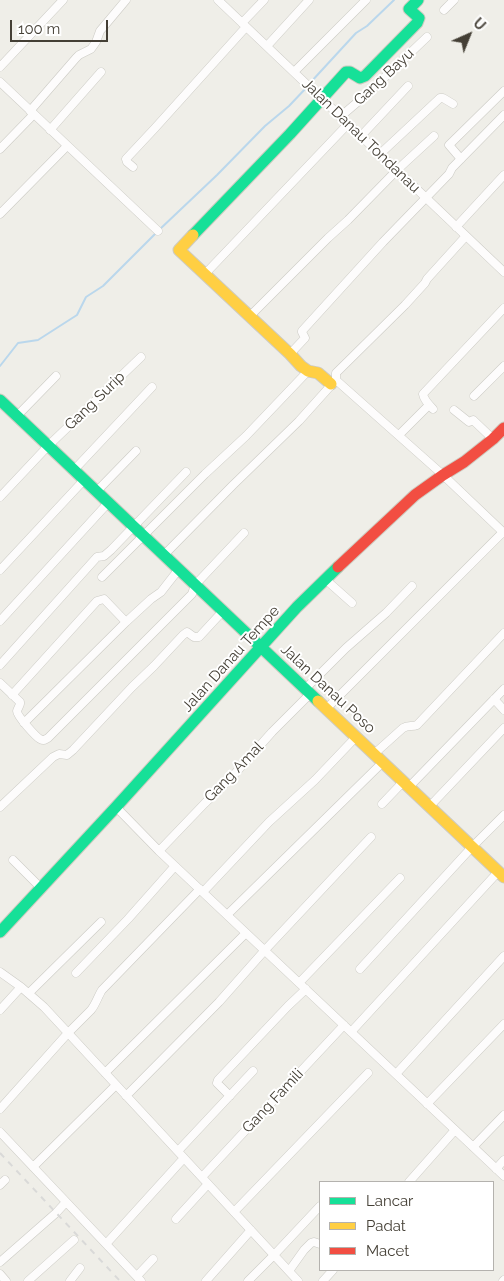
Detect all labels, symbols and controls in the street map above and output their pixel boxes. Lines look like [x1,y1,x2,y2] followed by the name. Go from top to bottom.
[12,10,110,42] scale bar
[444,10,494,60] north arrow
[470,15,489,34] text: U
[18,20,60,38] text: 100 m
[350,45,418,109] street label: Gang Bayu
[298,75,424,197] street label: Jalan Danau Tondanau
[61,368,129,434] street label: Gang Surip
[179,602,283,716] street label: Jalan Danau Tempe
[277,641,379,737] street label: Jalan Danau Poso
[201,738,267,806] street label: Gang Amal
[239,1065,307,1137] street label: Gang Famili
[319,1181,494,1271] legend
[366,1192,413,1210] text: Lancar
[366,1217,406,1235] text: Padat
[366,1242,409,1260] text: Macet

